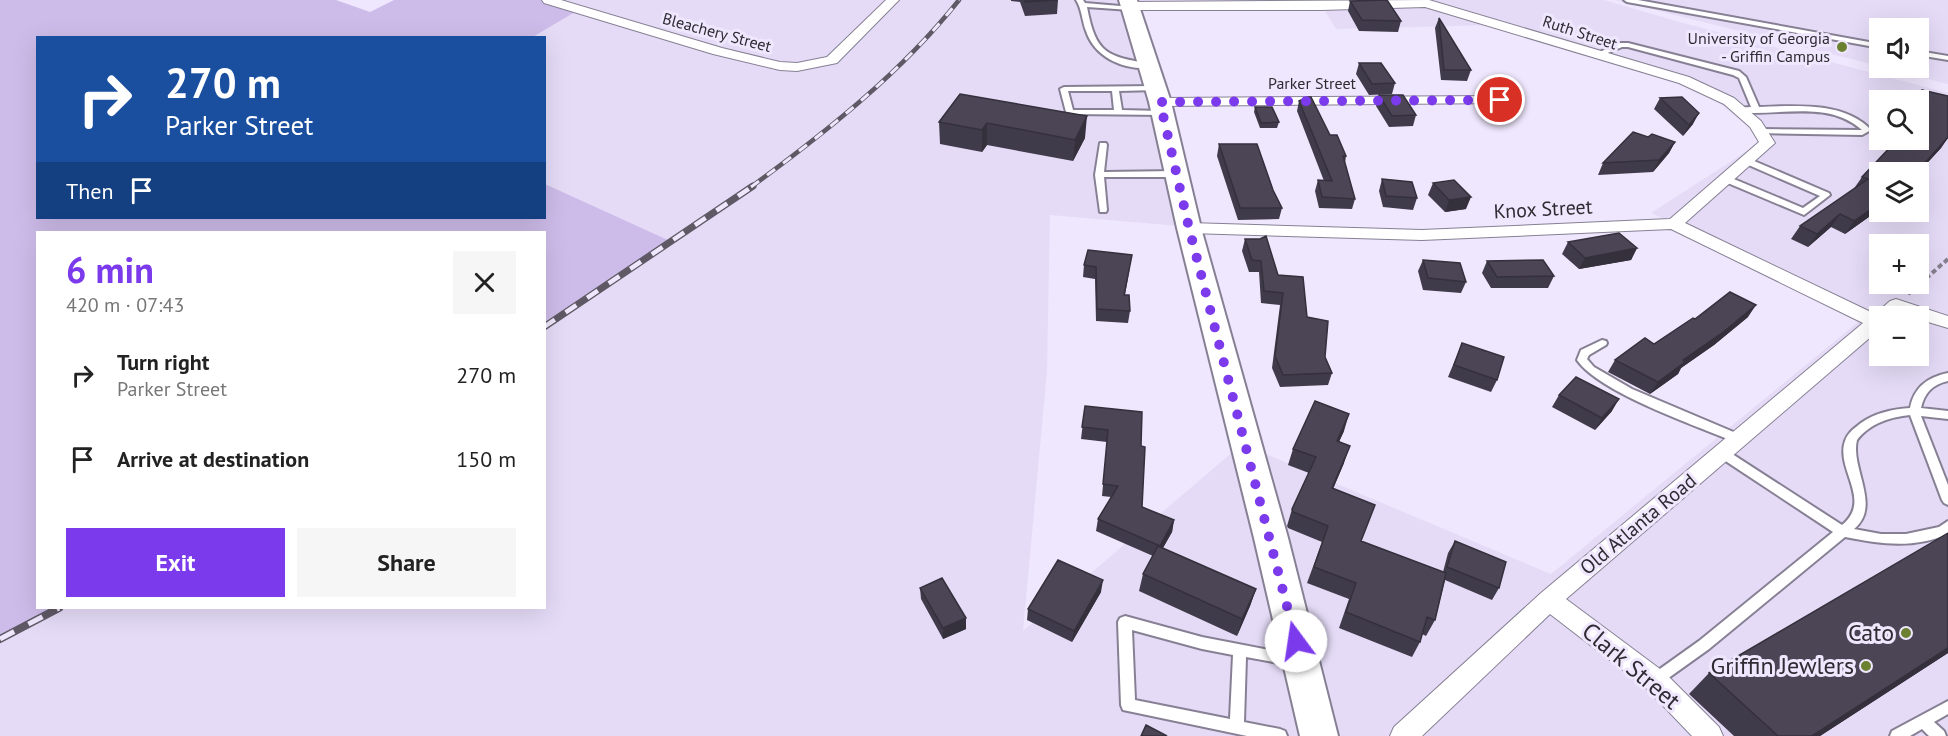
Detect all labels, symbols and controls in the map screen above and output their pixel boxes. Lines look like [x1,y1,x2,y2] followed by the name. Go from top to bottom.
[660,8,774,56] street label: Bleachery Street
[1540,11,1620,54] street label: Ruth Street
[1869,18,1929,366] map controls
[1869,18,1929,78] button: sound
[1687,28,1830,66] place label: University of Georgia - Griffin Campus
[1835,40,1849,54] marker: University of Georgia - Griffin Campus
[165,55,281,110] text: 270 m
[66,60,144,138] icon: right
[1268,73,1357,93] street label: Parker Street
[1474,74,1525,125] pin
[1483,83,1516,116] icon: arrive
[1869,90,1929,150] button: search
[165,108,313,142] text: Parker Street
[1869,162,1929,222] button: layers
[125,174,158,207] icon: arrive
[66,177,113,205] text: Then
[1493,193,1593,225] street label: Knox Street
[1869,234,1929,294] button: +
[66,246,154,293] text: 6 min
[453,251,516,314] button: close
[66,292,184,318] text: 420 m · 07:43
[1869,306,1929,366] button: −
[117,348,209,376] text: Turn right
[66,359,99,392] icon: right
[456,361,516,389] text: 270 m
[117,376,227,402] text: Parker Street
[66,443,99,476] icon: arrive
[117,445,309,473] text: Arrive at destination
[456,445,516,473] text: 150 m
[1574,468,1702,580] street label: Old Atlanta Road
[66,528,285,597] button: Exit
[297,528,516,597] button: Share
[1264,609,1328,673] position arrow
[1576,615,1687,716] street label: Clark Street
[1848,617,1894,648] place label: Cato
[1899,626,1913,640] marker: Cato
[1711,650,1854,681] place label: Griffin Jewlers
[1859,659,1873,673] marker: Griffin Jewlers

